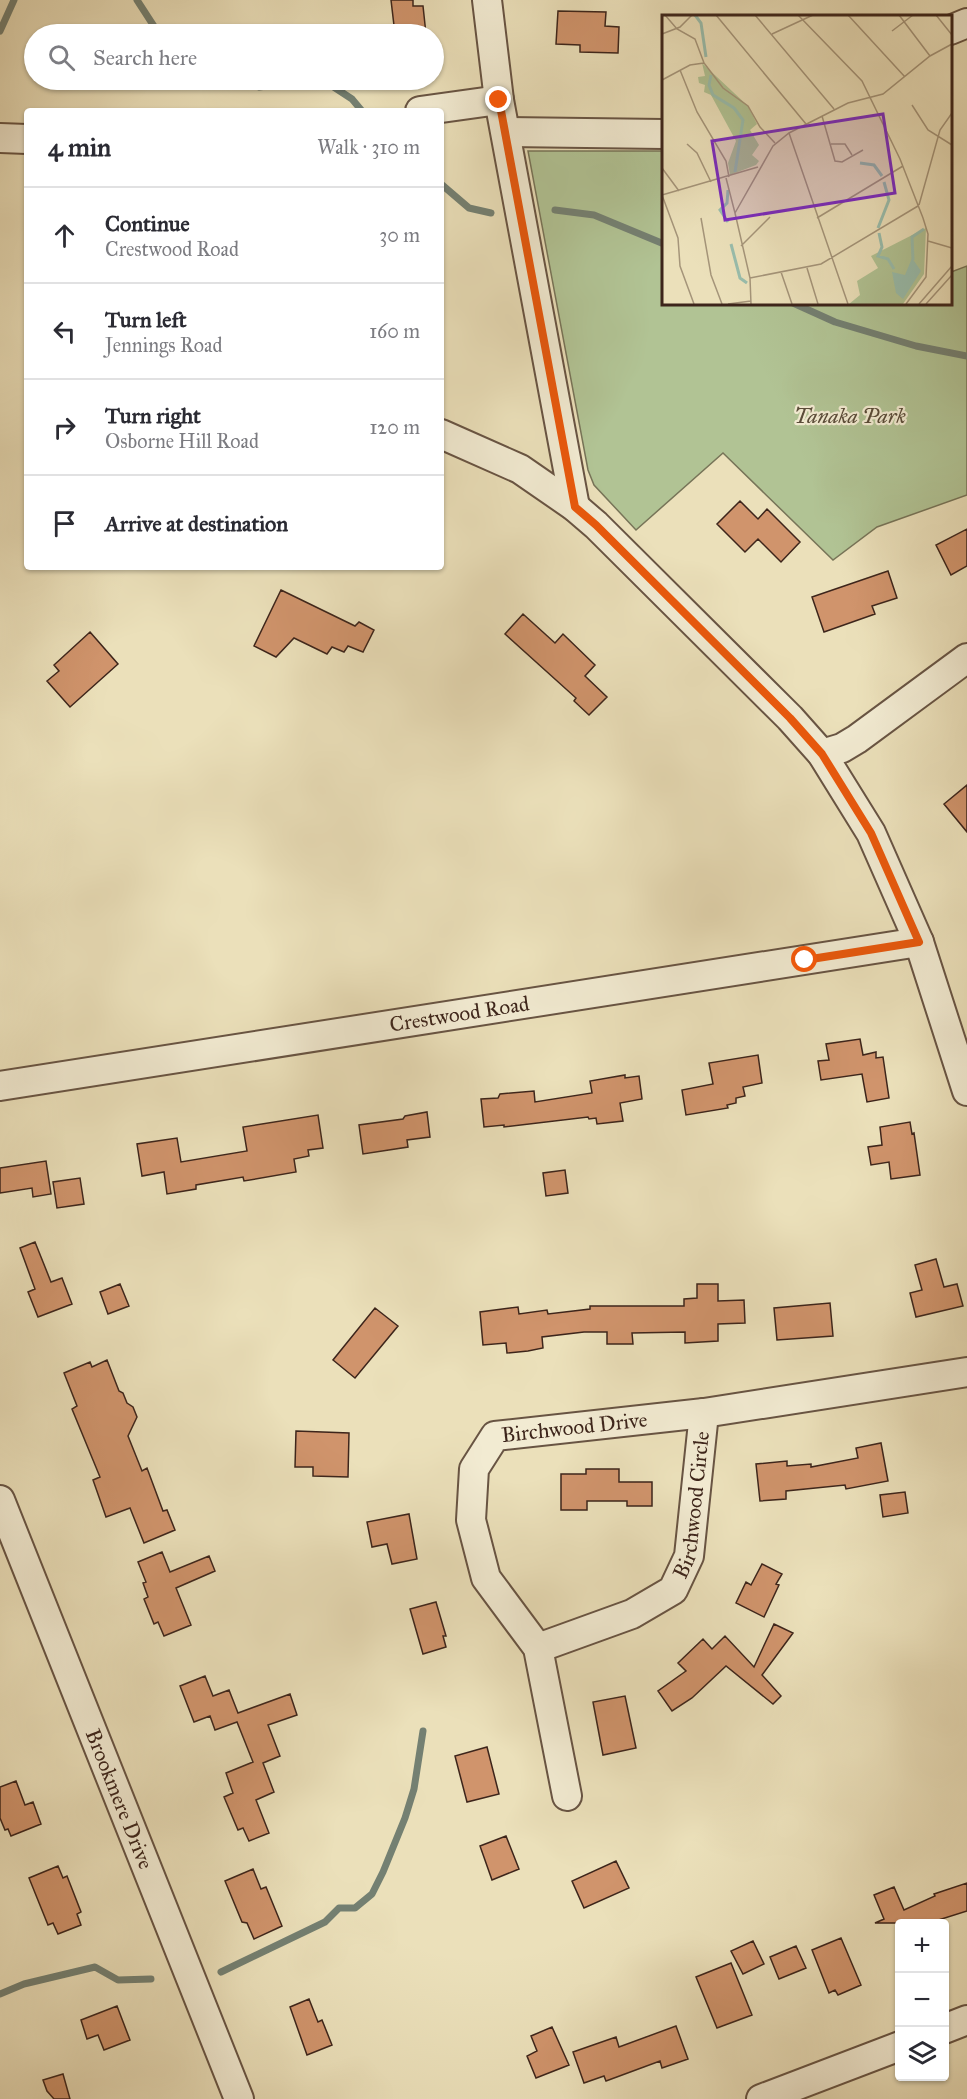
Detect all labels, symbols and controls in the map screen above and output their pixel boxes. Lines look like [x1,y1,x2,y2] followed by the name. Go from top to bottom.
[662,15,952,304] inset map
[24,24,444,90] search box
[45,41,78,74] icon: search
[93,44,197,71] text: Search here
[485,86,511,112] route end
[48,131,111,163] text: 4 min
[317,135,420,159] text: Walk · 310 m
[105,210,190,237] text: Continue
[48,219,81,252] icon: ahead
[379,223,420,247] text: 30 m
[105,237,239,261] text: Crestwood Road
[105,306,187,333] text: Turn left
[48,315,81,348] icon: left
[369,319,420,343] text: 160 m
[105,333,223,357] text: Jennings Road
[105,402,201,429] text: Turn right
[794,403,907,429] park label: Tanaka Park
[48,411,81,444] icon: right
[369,415,420,439] text: 120 m
[105,429,259,453] text: Osborne Hill Road
[48,507,81,540] icon: arrive
[105,510,288,537] text: Arrive at destination
[791,946,817,972] route start
[388,990,531,1038] street label: Crestwood Road
[500,1406,649,1448] street label: Birchwood Drive
[667,1430,715,1583] street label: Birchwood Circle
[80,1725,159,1873] street label: Brookmere Drive
[895,1919,949,2081] map controls
[895,1919,949,1973] button: +
[895,1973,949,2027] button: −
[895,2027,949,2081] button: layers

